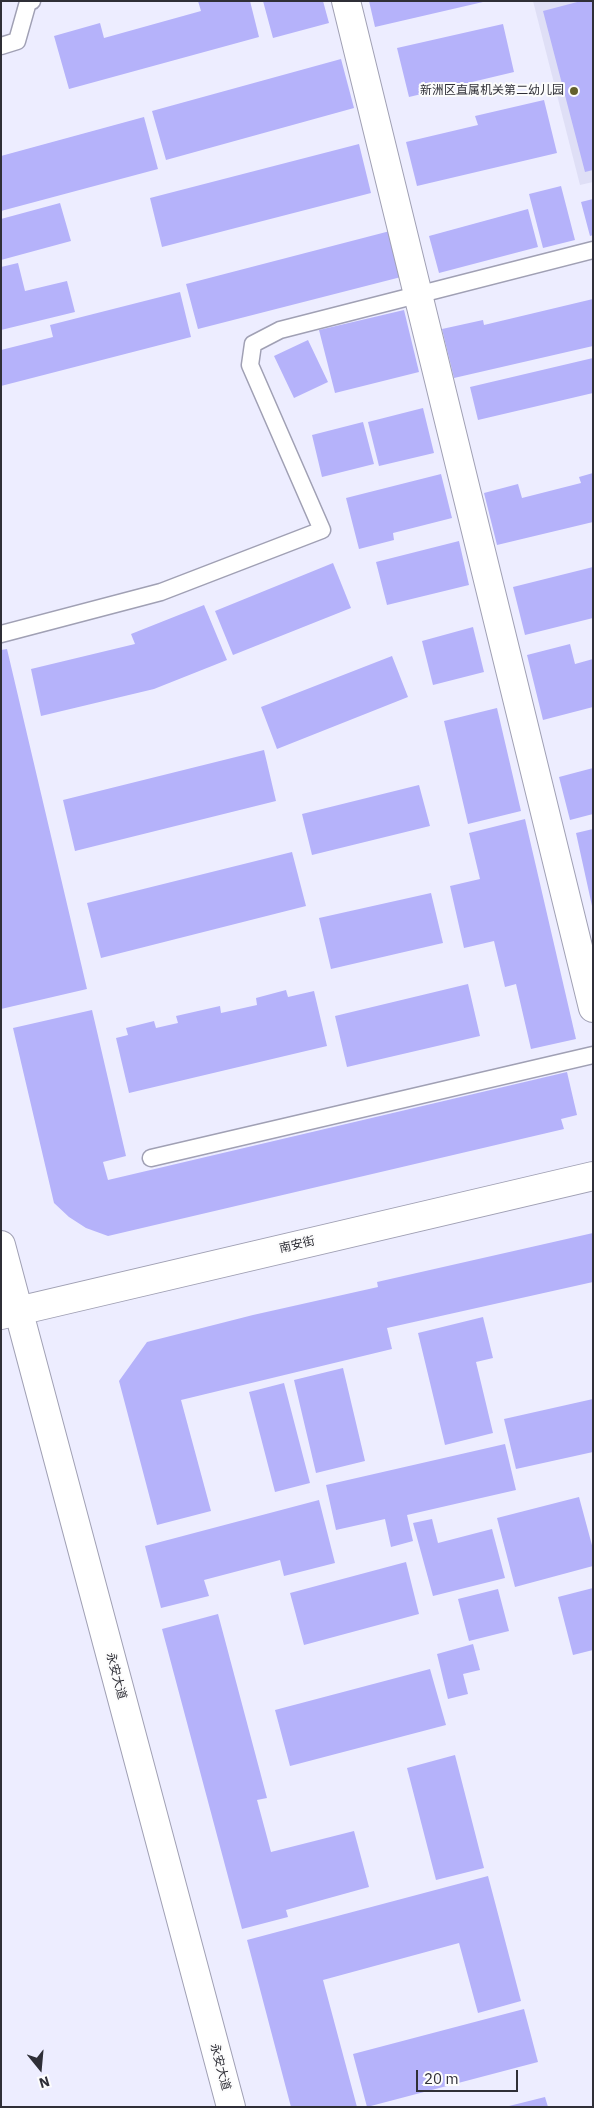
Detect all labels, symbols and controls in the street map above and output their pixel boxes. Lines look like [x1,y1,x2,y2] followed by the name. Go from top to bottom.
[420,84,564,98] place label: 新洲区直属机关第二幼儿园
[568,85,580,97] marker: 新洲区直属机关第二幼儿园
[278,1234,316,1256] street label: 南安街
[103,1651,129,1701] street label: 永安大道
[207,2042,233,2092] street label: 永安大道
[15,2043,65,2093] north arrow
[419,2060,522,2092] scale bar
[424,2069,459,2088] text: 20 m
[37,2072,52,2092] text: N

